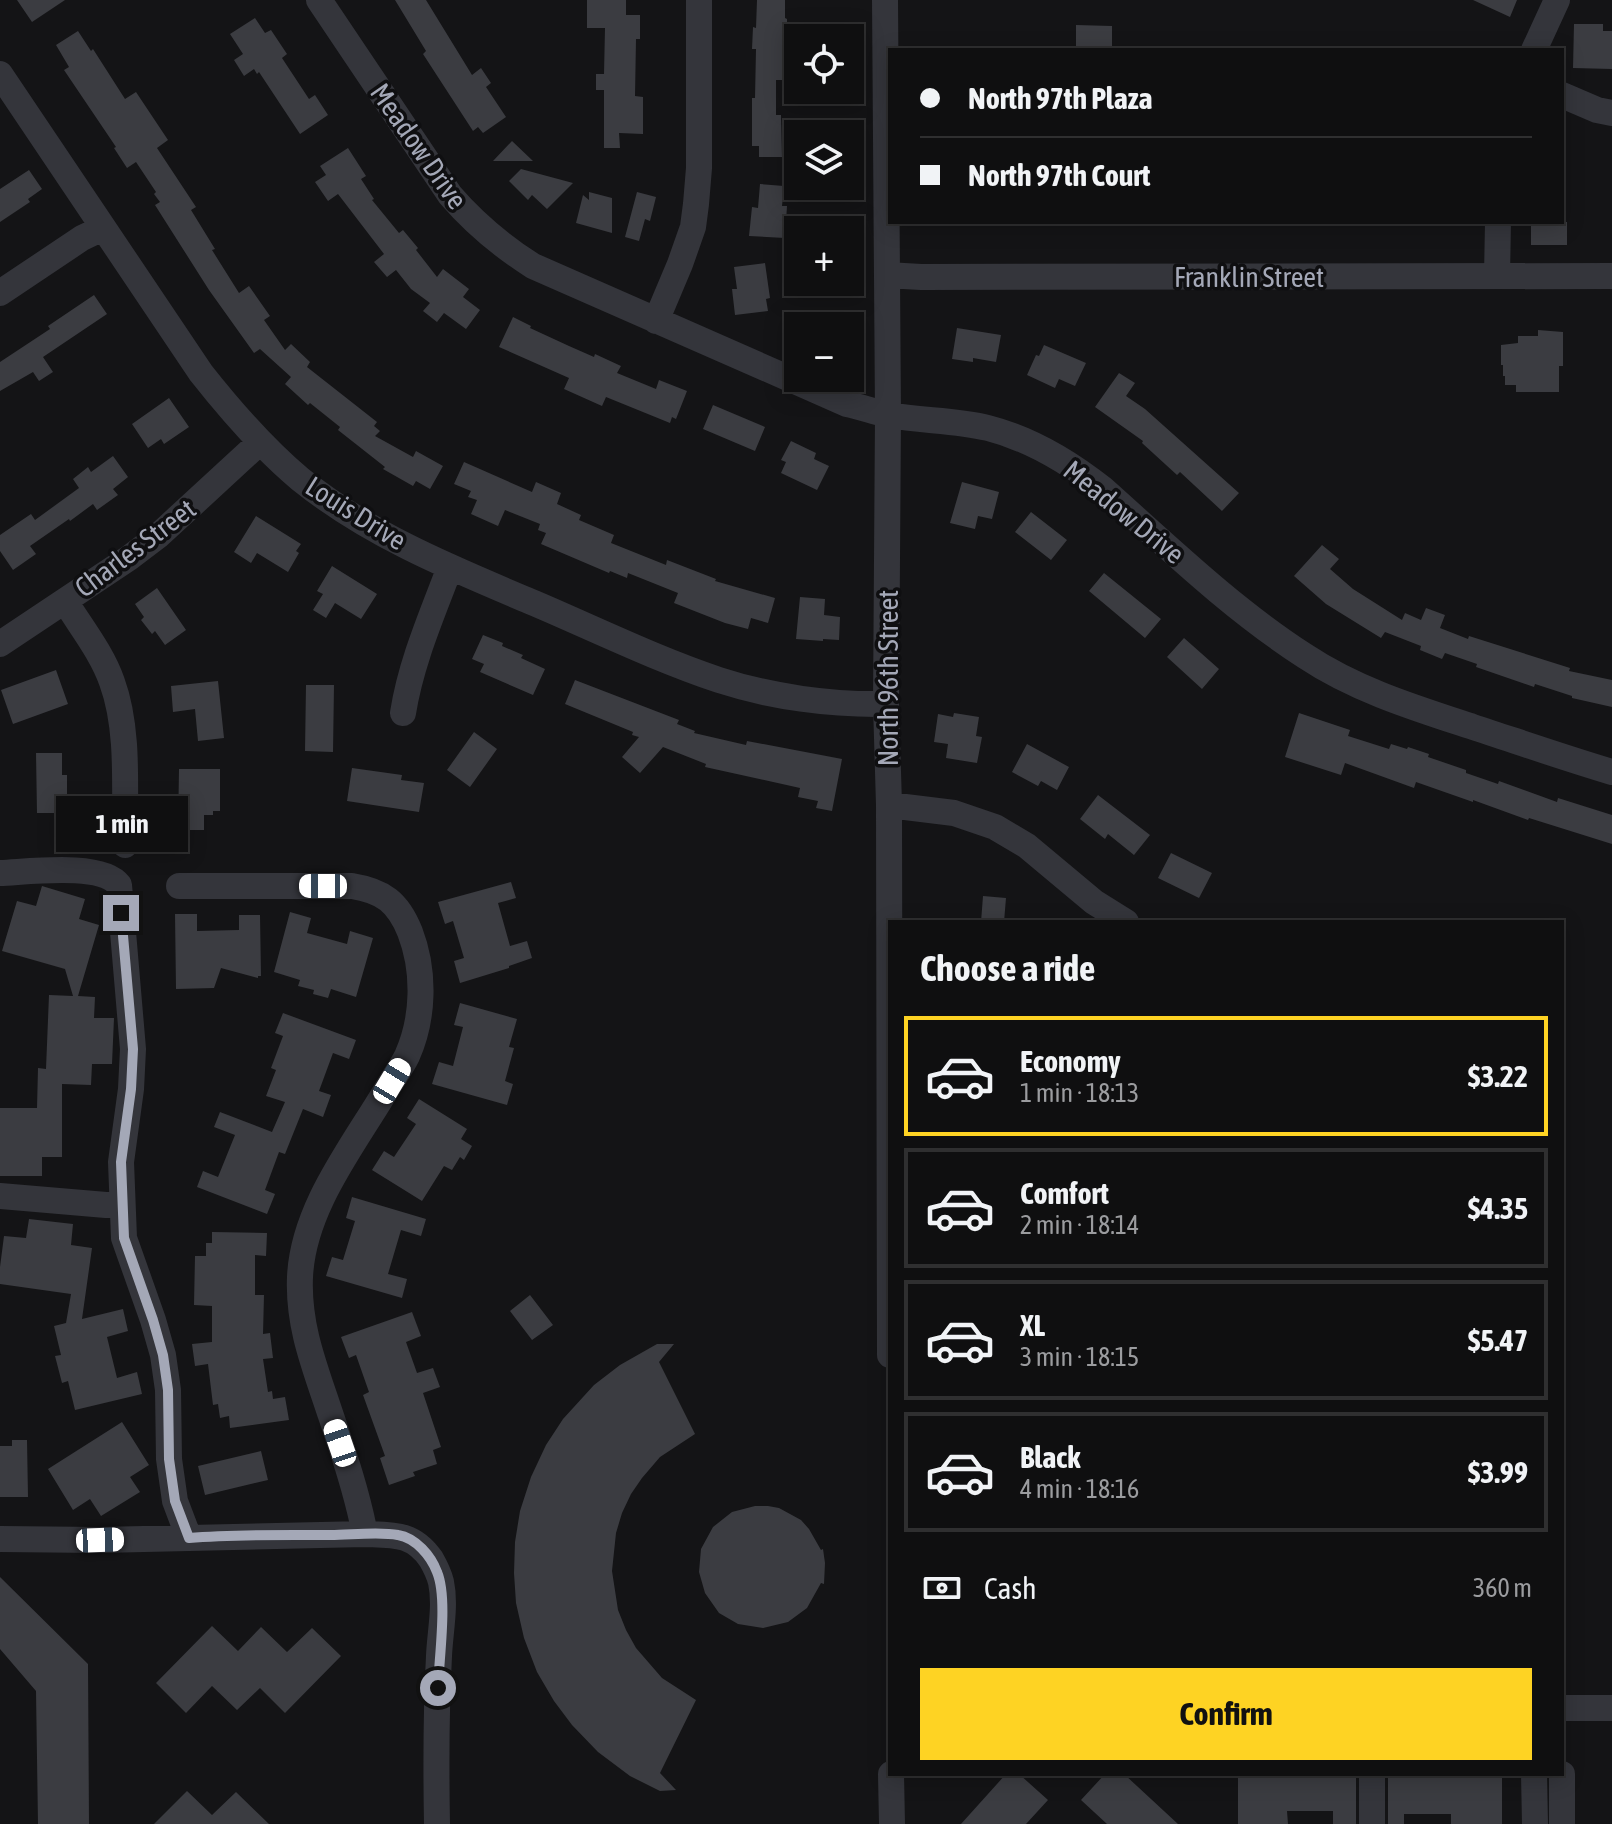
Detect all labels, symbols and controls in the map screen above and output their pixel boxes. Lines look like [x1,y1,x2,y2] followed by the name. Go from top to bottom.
[784,24,864,392] map controls
[784,24,864,104] button: locate
[364,77,474,215] street label: Meadow Drive
[968,81,1153,115] text: North 97th Plaza
[784,120,864,200] button: layers
[968,158,1150,192] text: North 97th Court
[784,216,864,296] button: +
[1174,261,1324,293] street label: Franklin Street
[784,312,864,392] button: −
[1057,454,1191,570] street label: Meadow Drive
[300,470,412,556] street label: Louis Drive
[68,492,202,604] street label: Charles Street
[872,590,904,766] street label: North 96th Street
[55,797,187,853] callout: 1 min
[95,809,149,839] text: 1 min
[299,874,347,898] car
[103,895,139,931] route end
[920,947,1095,989] text: Choose a ride
[924,1040,996,1112] icon: car
[1020,1044,1121,1078] text: Economy
[369,1054,415,1108] car
[1468,1059,1528,1093] text: $3.22
[1020,1078,1139,1108] text: 1 min · 18:13
[924,1172,996,1244] icon: car
[1020,1176,1109,1210] text: Comfort
[1468,1191,1528,1225] text: $4.35
[1020,1210,1139,1240] text: 2 min · 18:14
[924,1304,996,1376] icon: car
[1020,1308,1045,1342] text: XL
[1468,1323,1528,1357] text: $5.47
[1020,1342,1139,1372] text: 3 min · 18:15
[321,1416,359,1470] car
[924,1436,996,1508] icon: car
[1020,1440,1080,1474] text: Black
[1468,1455,1528,1489] text: $3.99
[1020,1474,1139,1504] text: 4 min · 18:16
[76,1527,124,1553] car
[920,1566,964,1610] icon: cash
[984,1571,1037,1605] text: Cash
[1473,1573,1532,1603] text: 360 m
[920,1668,1532,1760] button: Confirm
[420,1670,456,1706] route start

